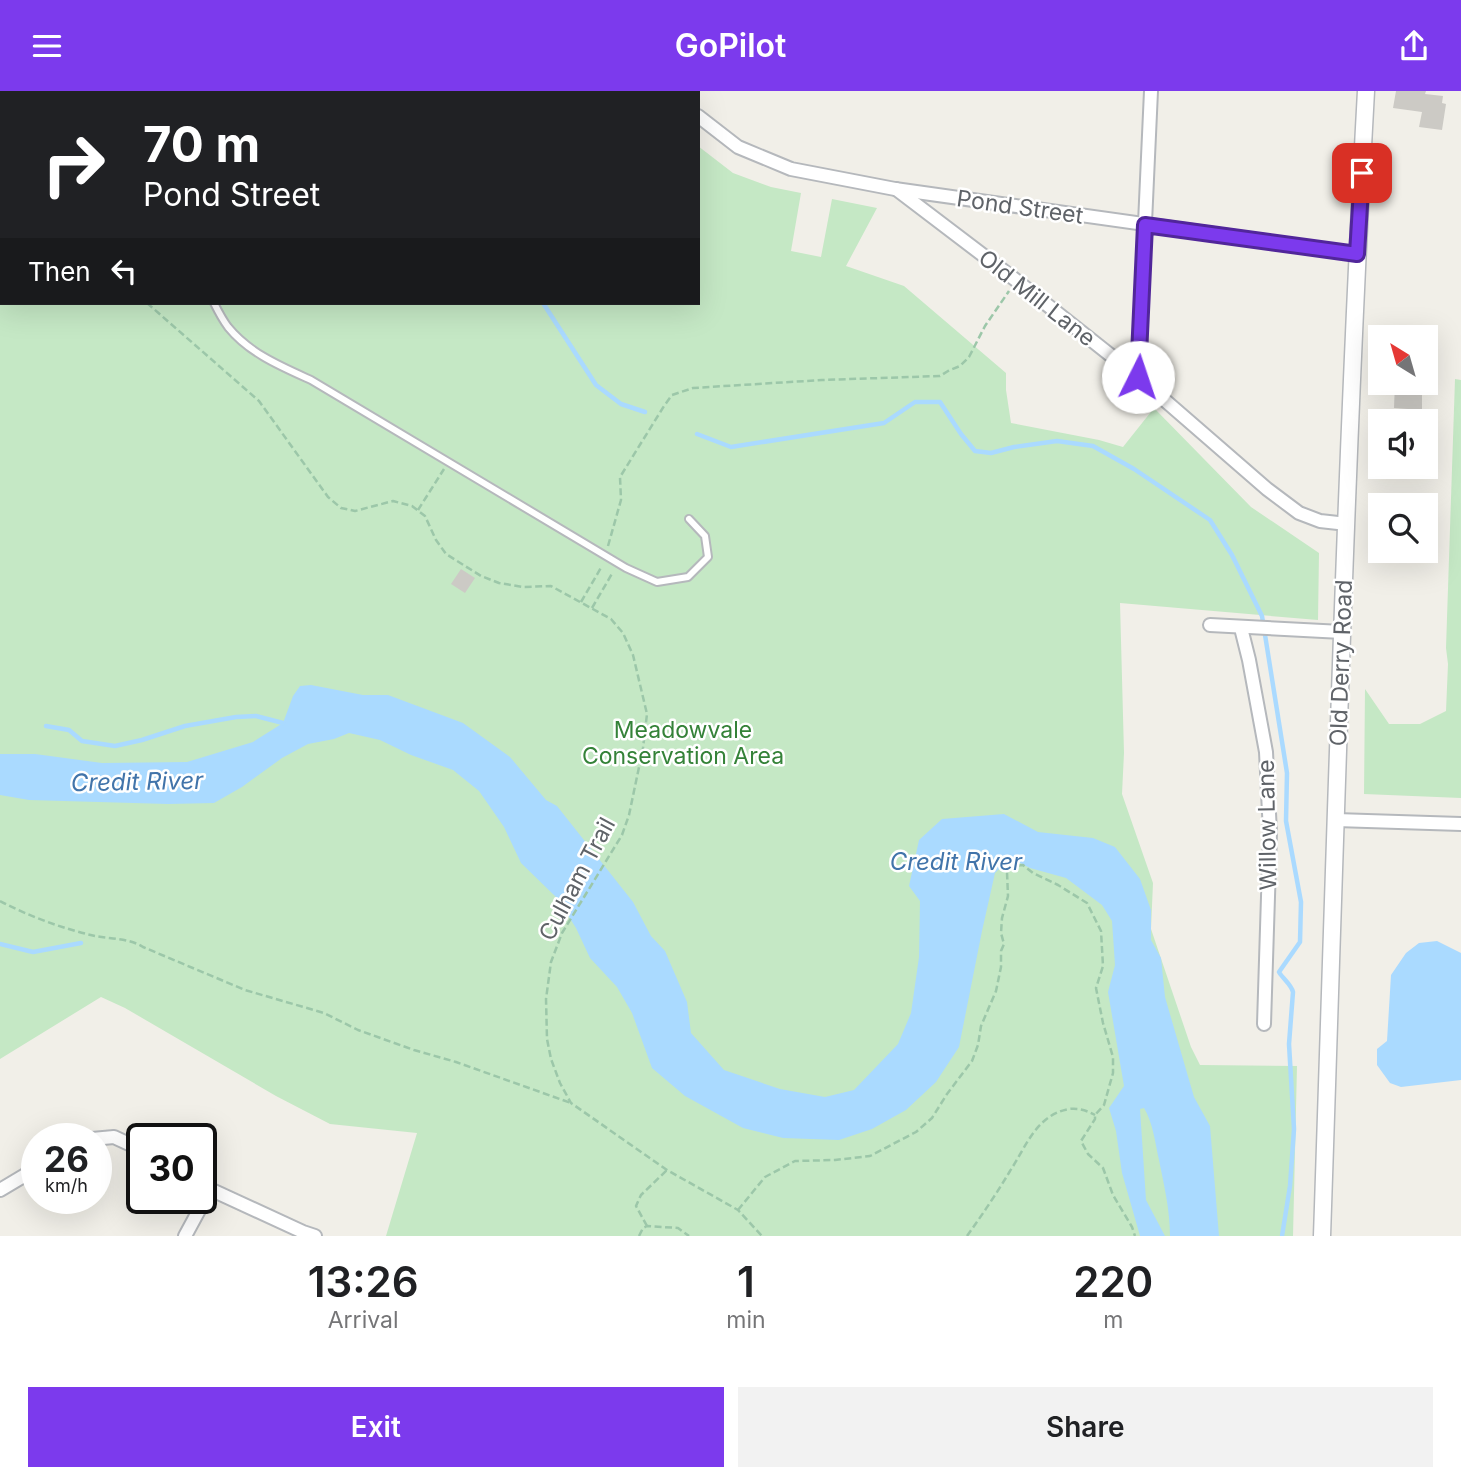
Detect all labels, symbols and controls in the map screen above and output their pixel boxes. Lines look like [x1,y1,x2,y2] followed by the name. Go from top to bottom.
[675,26,786,65] text: GoPilot
[28,27,66,65] icon: menu
[1395,27,1433,65] icon: share
[143,115,260,174] text: 70 m
[28,119,119,210] icon: right
[1332,143,1392,203] pin
[1343,154,1381,192] icon: arrive
[143,175,320,214] text: Pond Street
[955,184,1085,230] street label: Pond Street
[973,244,1101,352] street label: Old Mill Lane
[105,252,143,290] icon: left
[28,256,91,287] text: Then
[1368,325,1438,395] north arrow
[1368,325,1438,563] map controls
[1101,340,1175,414] position arrow
[1368,409,1438,479] button: sound
[1368,493,1438,563] button: search
[1324,579,1358,747] street label: Old Derry Road
[582,716,784,770] park label: Meadowvale Conservation Area
[1252,759,1282,891] street label: Willow Lane
[71,766,204,797] water label: Credit River
[533,813,621,945] street label: Culham Trail
[890,847,1023,876] water label: Credit River
[126,1123,217,1214] speed limit sign: 30
[44,1138,89,1180] text: 26
[45,1175,88,1196] text: km/h
[308,1256,419,1307] text: 13:26
[737,1256,755,1307] text: 1
[1073,1256,1153,1307] text: 220
[328,1306,399,1334] text: Arrival
[726,1306,766,1334] text: min
[1103,1306,1123,1334] text: m
[28,1387,724,1467] button: Exit
[738,1387,1433,1467] button: Share

